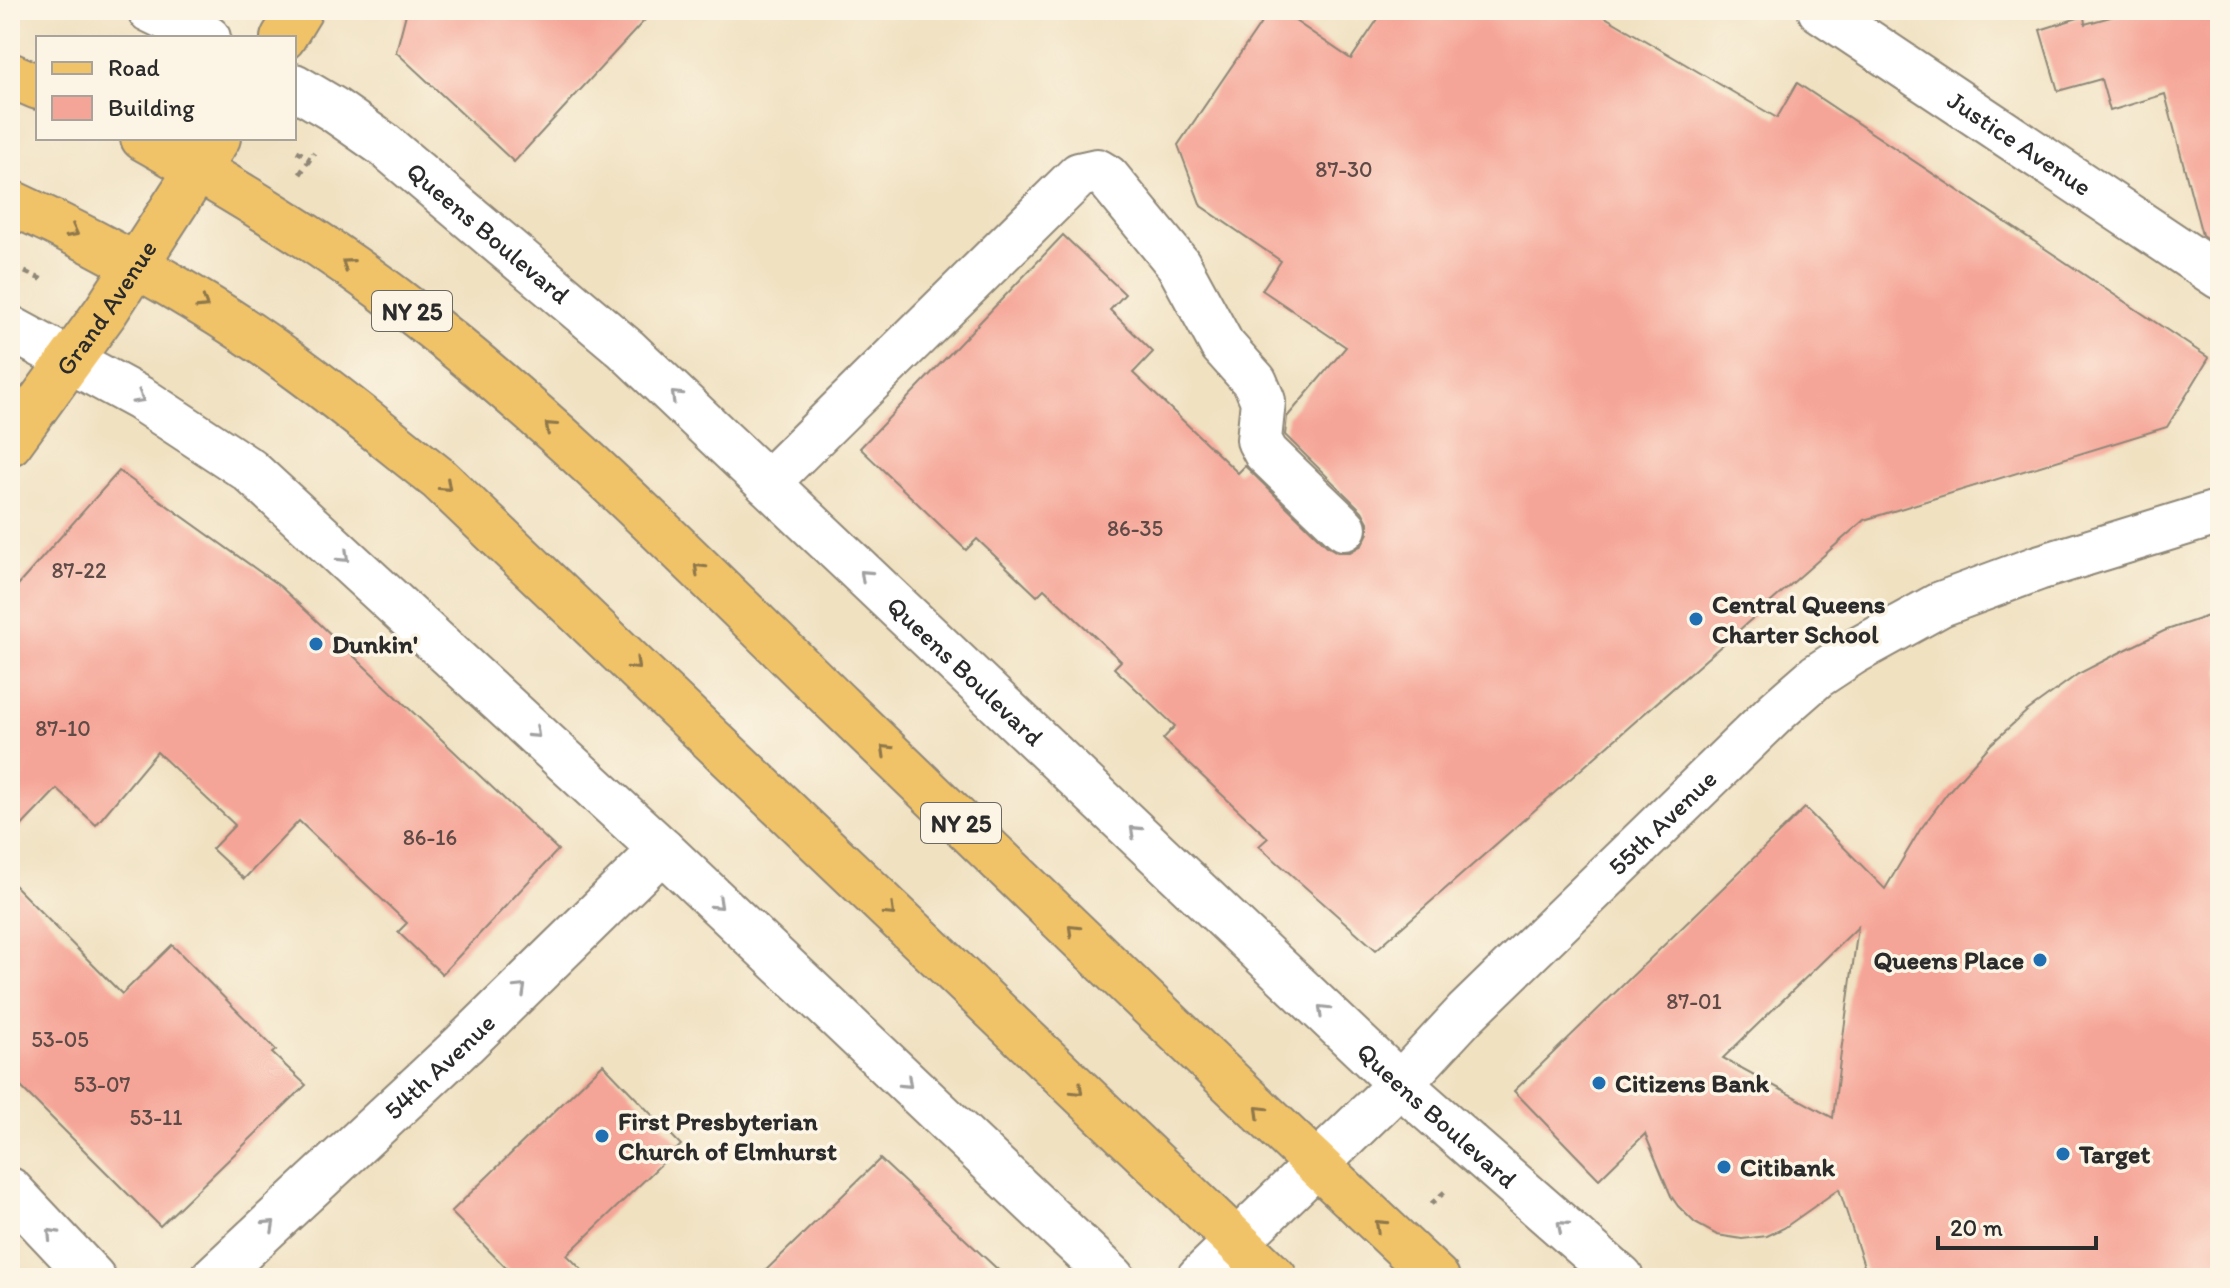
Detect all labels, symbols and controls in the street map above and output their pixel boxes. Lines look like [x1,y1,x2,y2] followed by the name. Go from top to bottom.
[36,36,296,140] legend
[108,53,160,82] text: Road
[1941,84,2098,203] street label: Justice Avenue
[108,93,195,122] text: Building
[400,155,577,311] street label: Queens Boulevard
[1315,156,1373,183] house number: 87-30
[65,222,79,238] one-way arrow
[48,234,164,382] street label: Grand Avenue
[342,259,356,274] one-way arrow
[372,291,452,331] road number: NY 25
[194,295,208,310] one-way arrow
[130,389,145,404] one-way arrow
[671,391,685,406] one-way arrow
[544,422,559,437] one-way arrow
[437,477,452,491] one-way arrow
[1107,515,1163,542] house number: 86-35
[335,547,349,562] one-way arrow
[52,557,107,584] house number: 87-22
[694,564,708,578] one-way arrow
[859,571,874,585] one-way arrow
[1712,588,1886,650] place label: Central Queens Charter School
[880,589,1050,753] street label: Queens Boulevard
[1687,610,1705,628] marker: Central Queens Charter School
[332,628,418,660] place label: Dunkin'
[307,635,325,653] marker: Dunkin'
[626,656,640,671] one-way arrow
[35,715,91,742] house number: 87-10
[526,724,540,739] one-way arrow
[881,744,895,759] one-way arrow
[1601,762,1723,882] street label: 55th Avenue
[921,803,1001,843] road number: NY 25
[403,824,457,851] house number: 86-16
[1129,827,1144,841] one-way arrow
[709,895,723,909] one-way arrow
[881,901,895,916] one-way arrow
[1067,925,1082,939] one-way arrow
[1873,944,2024,976] place label: Queens Place
[2031,951,2049,969] marker: Queens Place
[512,984,526,998] one-way arrow
[1666,988,1722,1015] house number: 87-01
[1318,1005,1332,1020] one-way arrow
[377,1007,502,1126] street label: 54th Avenue
[31,1026,89,1053] house number: 53-05
[1350,1035,1524,1195] street label: Queens Boulevard
[1615,1067,1770,1099] place label: Citizens Bank
[74,1071,131,1098] house number: 53-07
[898,1073,912,1088] one-way arrow
[1590,1074,1608,1092] marker: Citizens Bank
[1069,1081,1083,1095] one-way arrow
[130,1104,182,1131] house number: 53-11
[618,1105,837,1167] place label: First Presbyterian Church of Elmhurst
[1255,1105,1269,1120] one-way arrow
[593,1127,611,1145] marker: First Presbyterian Church of Elmhurst
[2078,1138,2150,1170] place label: Target
[2054,1145,2072,1163] marker: Target
[1740,1151,1836,1183] place label: Citibank
[1715,1158,1733,1176] marker: Citibank
[1938,1200,2096,1250] scale bar
[1950,1213,2003,1242] text: 20 m
[261,1219,275,1234] one-way arrow
[1375,1219,1389,1234] one-way arrow
[1557,1222,1572,1236] one-way arrow
[46,1229,61,1243] one-way arrow

